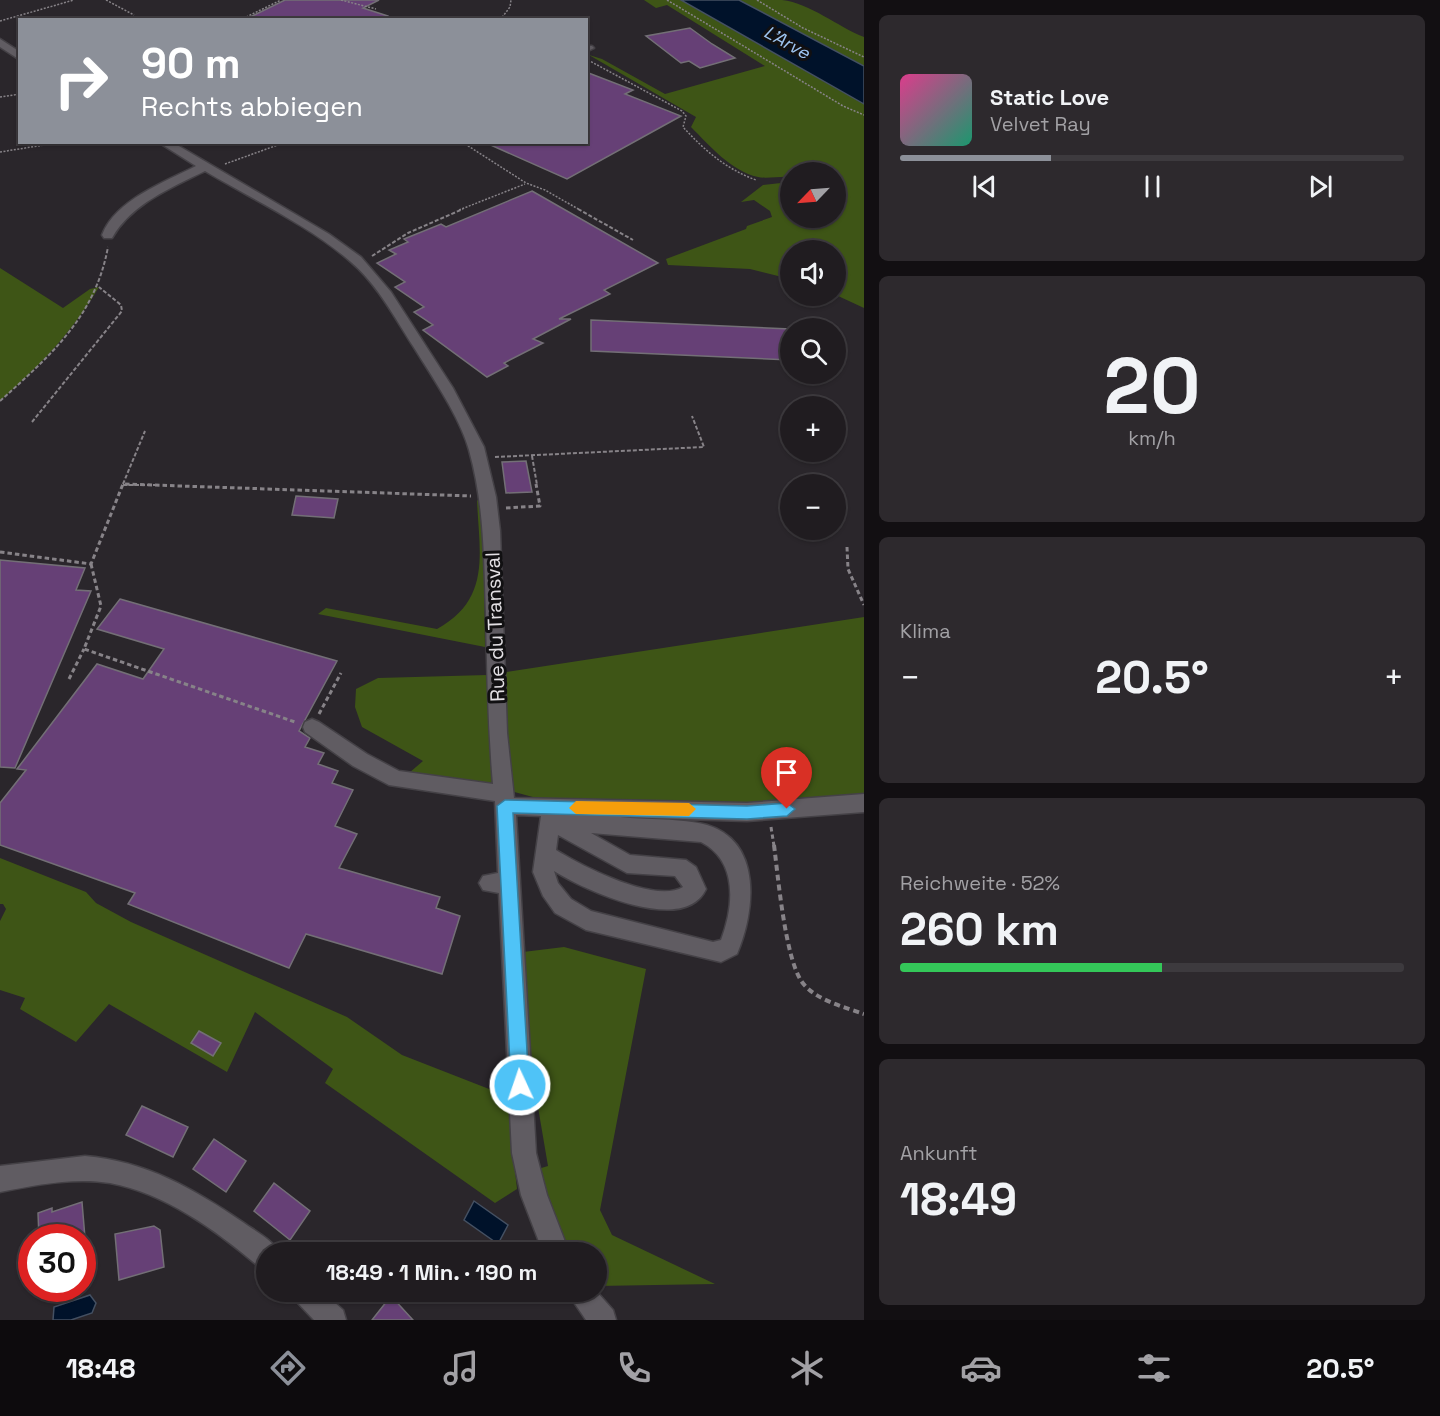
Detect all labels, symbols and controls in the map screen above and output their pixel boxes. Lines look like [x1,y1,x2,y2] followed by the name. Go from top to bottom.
[760,20,815,65] water label: L'Arve
[141,37,241,90] text: 90 m
[42,42,120,120] icon: right
[990,83,1109,111] text: Static Love
[141,89,363,124] text: Rechts abbiegen
[990,111,1091,137] text: Velvet Ray
[780,162,846,228] north arrow
[780,162,846,540] map controls
[968,170,1001,203] icon: previous
[1136,170,1169,203] icon: pause
[1304,170,1337,203] icon: next
[780,240,846,306] button: sound
[780,318,846,384] button: search
[1104,336,1200,436] text: 20
[780,396,846,462] button: +
[1128,425,1176,451] text: km/h
[780,474,846,540] button: −
[479,552,511,702] street label: Rue du Transval
[900,618,951,644] text: Klima
[1095,649,1209,706] text: 20.5°
[900,657,920,699] text: −
[1384,657,1404,699] text: +
[761,747,812,809] pin
[770,756,803,789] icon: arrive
[900,870,1060,896] text: Reichweite · 52%
[900,901,1059,958] text: 260 km
[488,1053,552,1117] position arrow
[900,1140,978,1166] text: Ankunft
[900,1171,1017,1228] text: 18:49
[18,1224,96,1302] speed limit sign: 30
[326,1258,537,1286] text: 18:49 · 1 Min. · 190 m
[267,1347,309,1389] icon: directions
[440,1347,482,1389] icon: music
[613,1347,655,1389] icon: phone
[786,1347,828,1389] icon: climate
[960,1347,1002,1389] icon: car
[1133,1347,1175,1389] icon: filters
[66,1351,135,1386] text: 18:48
[1306,1351,1374,1386] text: 20.5°

